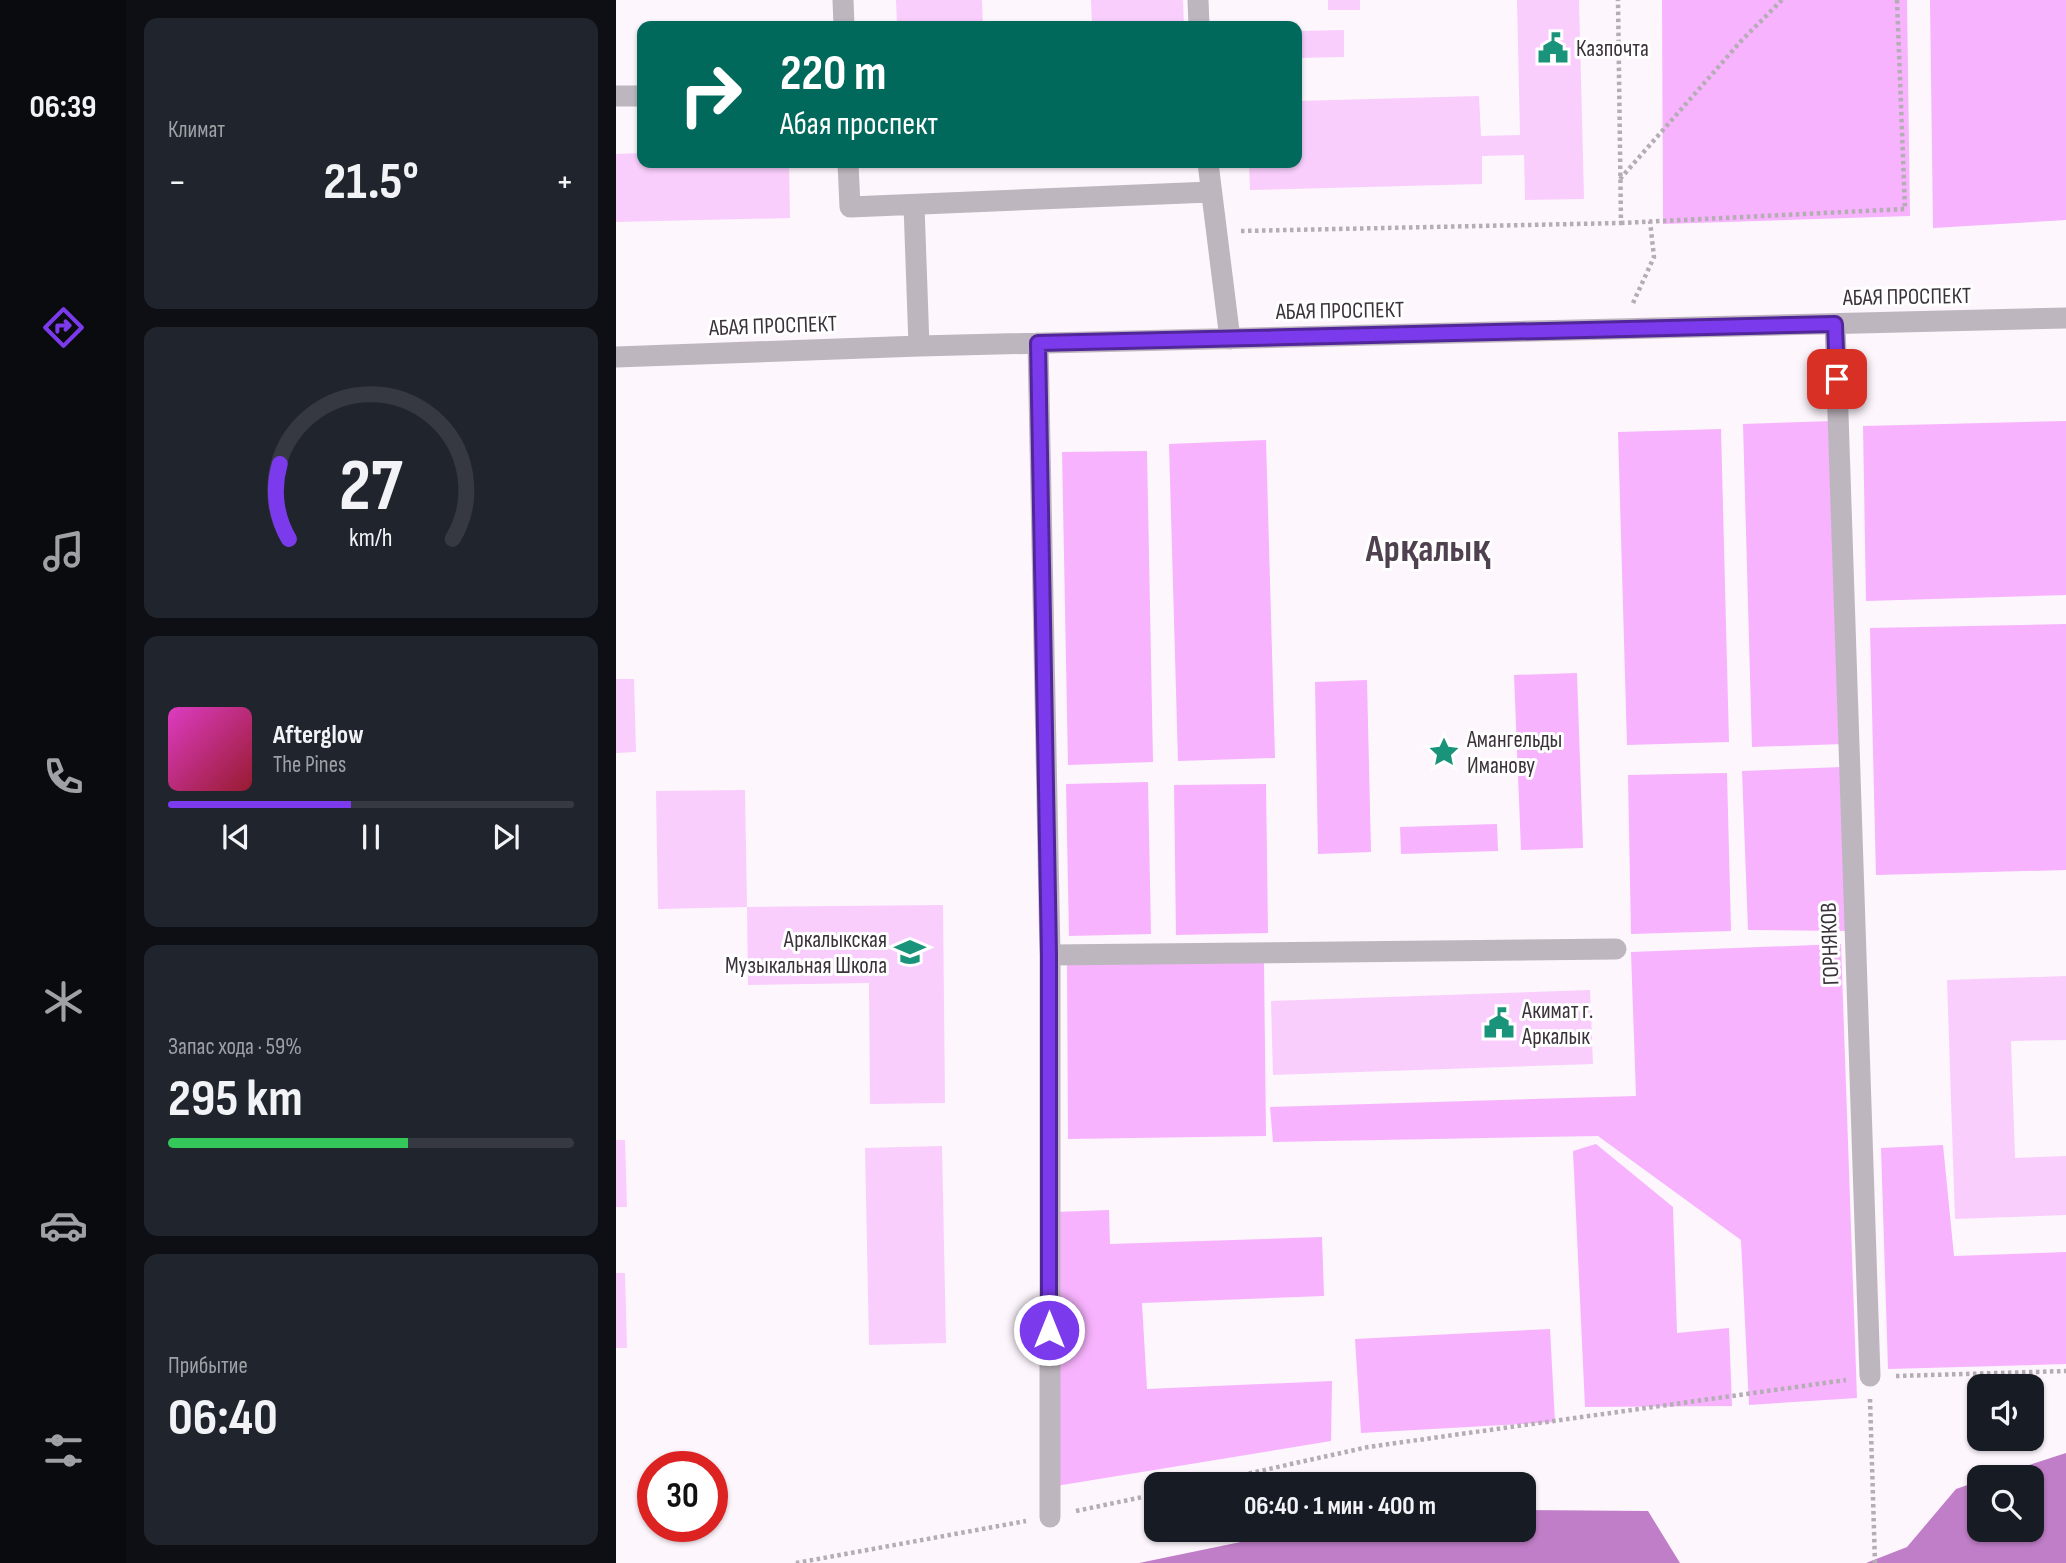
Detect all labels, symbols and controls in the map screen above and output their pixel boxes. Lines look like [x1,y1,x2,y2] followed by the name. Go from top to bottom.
[1536,31,1570,65] public building icon: Казпочта
[1576,35,1649,63] place label: Казпочта
[780,45,886,104] text: 220 m
[665,49,756,140] icon: right
[30,88,96,127] text: 06:39
[780,105,938,144] text: Абая проспект
[168,116,225,144] text: Климат
[323,151,419,214] text: 21.5°
[168,160,187,205] text: −
[555,160,574,205] text: +
[1842,282,1971,312] street label: АБАЯ ПРОСПЕКТ
[1275,296,1404,326] street label: АБАЯ ПРОСПЕКТ
[39,303,88,352] icon: directions
[707,310,838,342] street label: АБАЯ ПРОСПЕКТ
[1807,349,1867,409] pin
[1818,360,1856,398] icon: arrive
[339,443,403,531] text: 27
[349,522,393,553] text: km/h
[39,527,88,576] icon: music
[1365,528,1491,572] district label: Арқалық
[273,720,364,751] text: Afterglow
[1466,726,1562,780] place label: Амангельды Иманову
[1427,735,1461,769] place icon: Амангельды Иманову
[273,751,346,779] text: The Pines
[39,752,88,801] icon: phone
[217,818,255,856] icon: previous
[352,818,390,856] icon: pause
[487,818,525,856] icon: next
[1815,902,1845,986] street label: ГОРНЯКОВ
[725,926,887,980] place label: Аркалыкская Музыкальная Школа
[893,935,927,969] school or university icon: Аркалыкская Музыкальная Школа
[39,977,88,1026] icon: climate
[1521,997,1593,1051] place label: Акимат г. Аркалык
[1482,1006,1516,1040] public building icon: Акимат г. Аркалык
[168,1033,302,1061] text: Запас хода · 59%
[168,1068,303,1131] text: 295 km
[39,1201,88,1250] icon: car
[1012,1293,1086,1367] position arrow
[168,1352,248,1380] text: Прибытие
[1967,1374,2044,1542] map controls
[1967,1374,2044,1451] button: sound
[168,1387,278,1450] text: 06:40
[39,1426,88,1475] icon: filters
[637,1451,728,1542] speed limit sign: 30
[1967,1465,2044,1542] button: search
[1244,1491,1436,1522] text: 06:40 · 1 мин · 400 m

